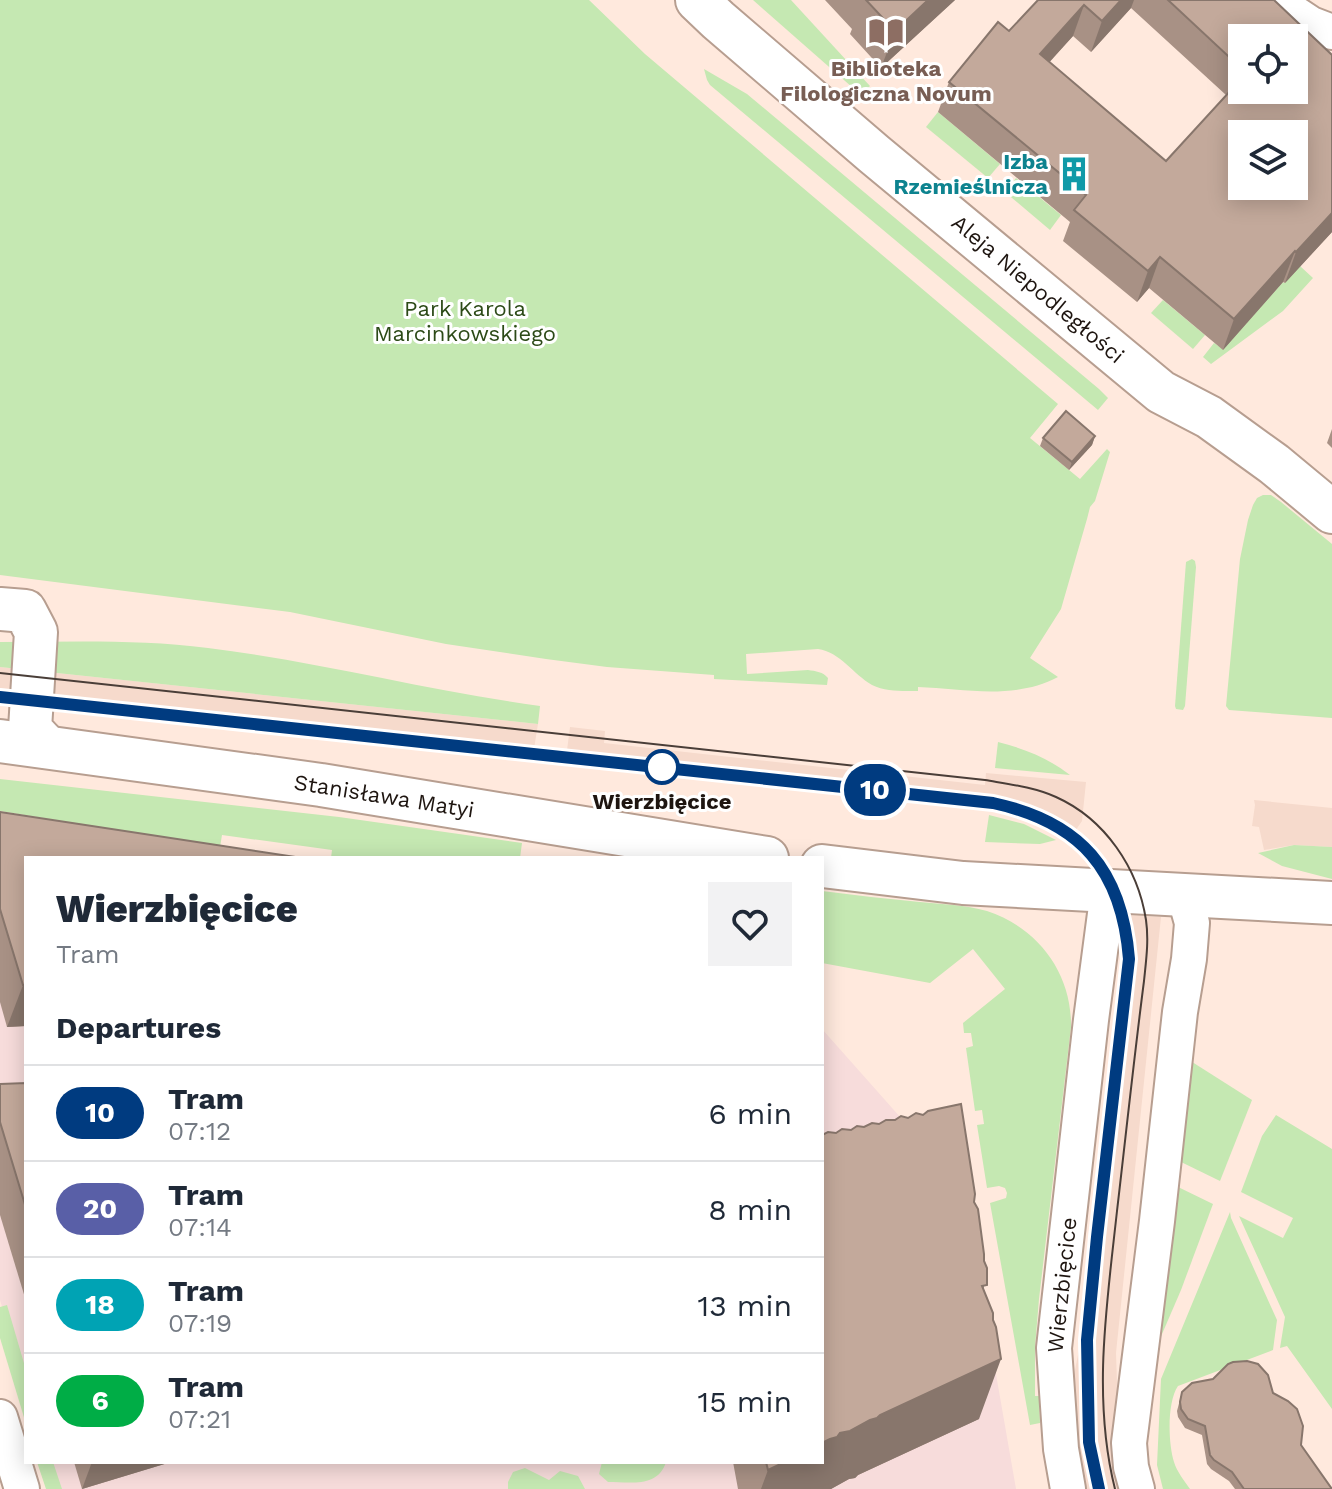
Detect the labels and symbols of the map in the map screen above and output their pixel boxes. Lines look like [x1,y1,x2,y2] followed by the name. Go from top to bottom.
[867,13,905,51] library icon: Biblioteka Filologiczna Novum
[780,56,992,106] place label: Biblioteka Filologiczna Novum
[893,149,1048,199] place label: Izba Rzemieślnicza
[1055,155,1093,193] building icon: Izba Rzemieślnicza
[947,210,1129,368] street label: Aleja Niepodległości
[374,296,556,346] park label: Park Karola Marcinkowskiego
[645,750,679,784] marker: Wierzbięcice
[839,764,911,816] line badge: 10
[292,769,476,823] street label: Stanisława Matyi
[593,789,731,814] place label: Wierzbięcice
[1042,1216,1082,1354] street label: Wierzbięcice

